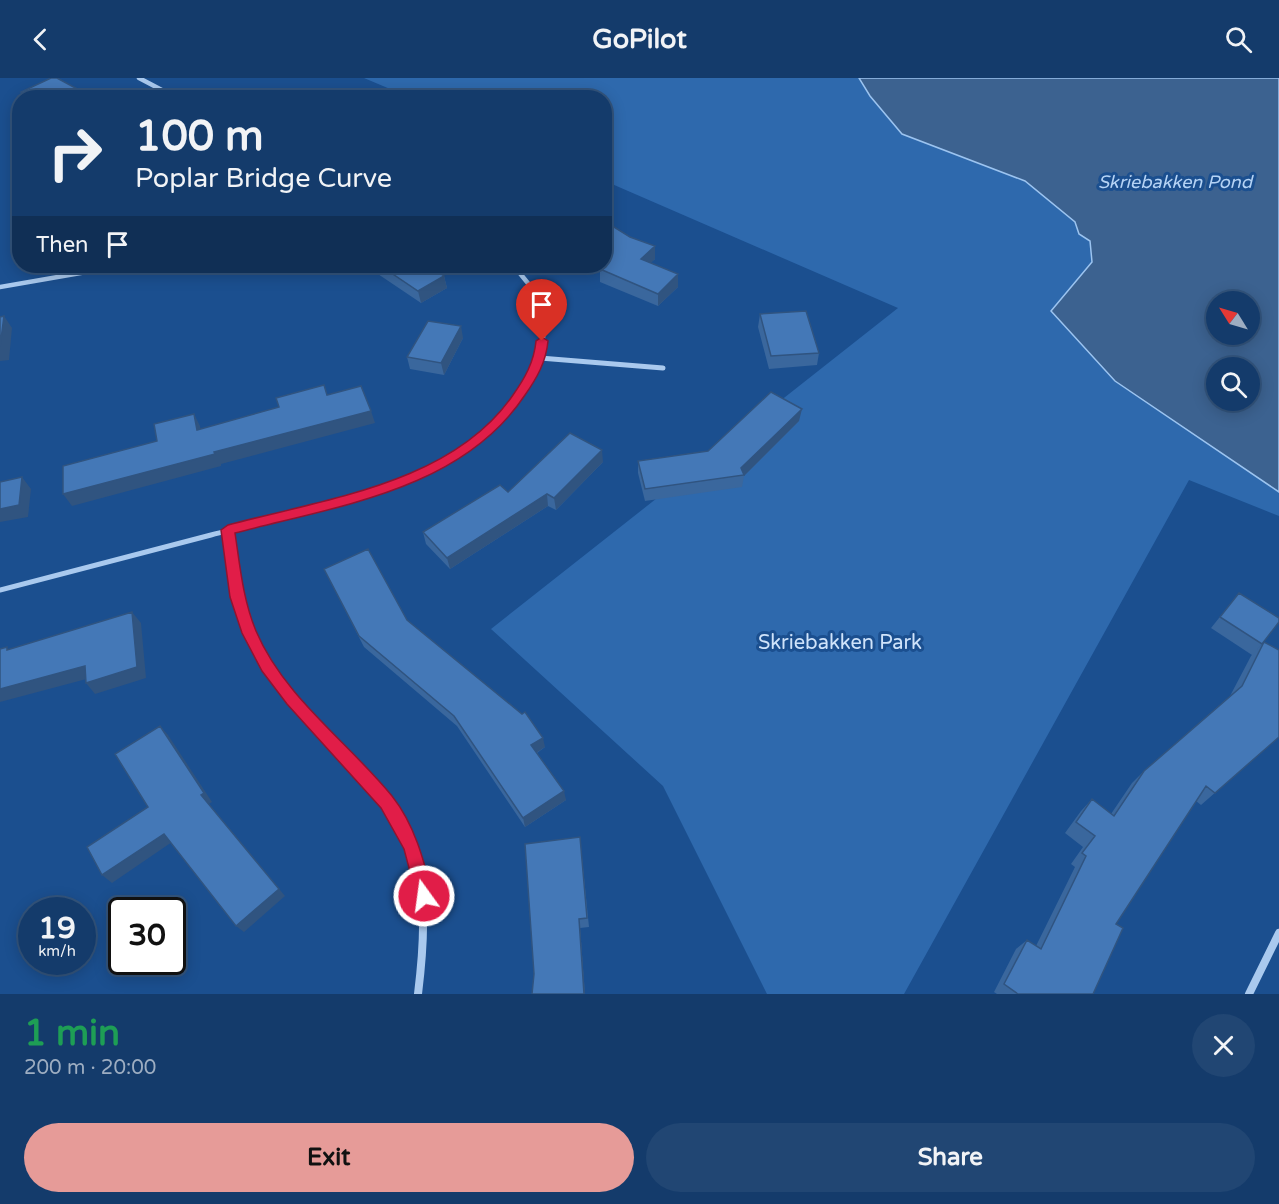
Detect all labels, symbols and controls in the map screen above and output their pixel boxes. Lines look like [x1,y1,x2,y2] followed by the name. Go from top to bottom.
[24,23,57,56] icon: back
[592,23,687,56] text: GoPilot
[1222,23,1255,56] icon: search
[135,111,264,162] text: 100 m
[36,114,114,192] icon: right
[135,162,392,195] text: Poplar Bridge Curve
[1098,171,1255,193] water label: Skriebakken Pond
[101,228,134,261] icon: arrive
[36,232,89,258] text: Then
[516,279,567,341] pin
[525,288,558,321] icon: arrive
[1206,291,1260,345] north arrow
[1206,291,1260,411] map controls
[1206,357,1260,411] button: search
[758,631,922,655] park label: Skriebakken Park
[392,864,456,928] position arrow
[108,897,186,975] speed limit sign: 30
[38,910,76,947] text: 19
[38,942,76,960] text: km/h
[24,1012,120,1055] text: 1 min
[1192,1014,1255,1077] button: close
[24,1056,156,1080] text: 200 m · 20:00
[24,1123,634,1192] button: Exit
[646,1123,1255,1192] button: Share

